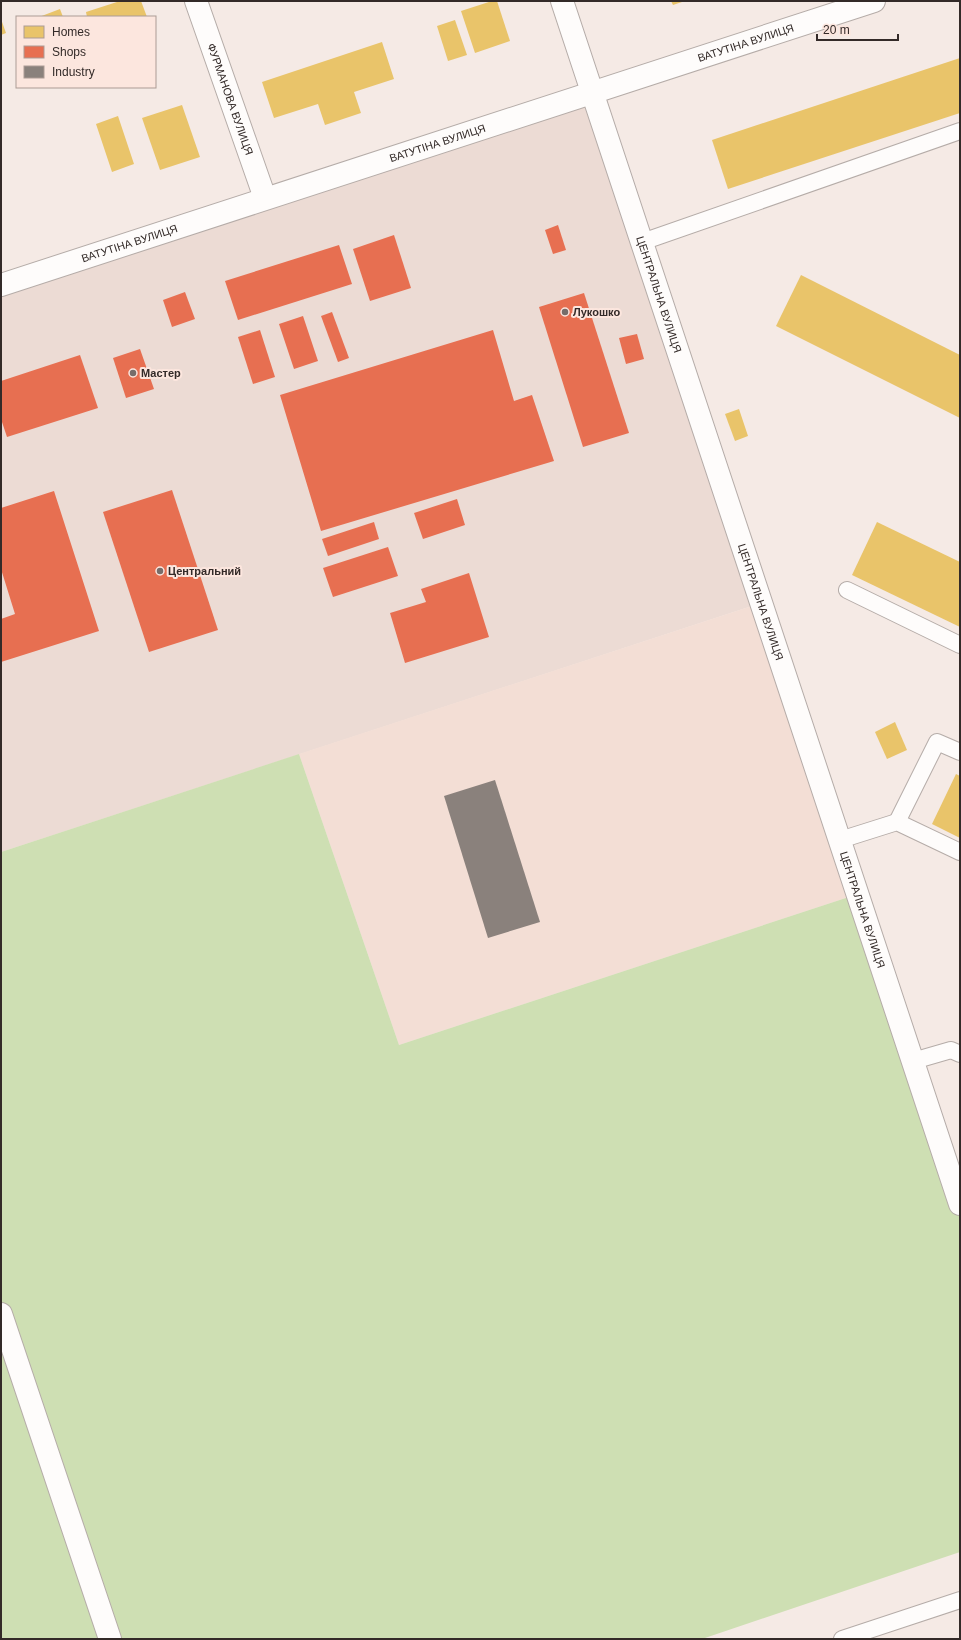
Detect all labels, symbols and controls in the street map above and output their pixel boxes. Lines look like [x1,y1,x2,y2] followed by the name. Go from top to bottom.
[16,16,156,88] legend
[817,16,898,42] scale bar
[696,22,795,64] street label: ВАТУТІНА ВУЛИЦЯ
[823,23,850,37] text: 20 m
[52,25,90,39] text: Homes
[205,42,255,157] street label: ФУРМАНОВА ВУЛИЦЯ
[52,45,86,59] text: Shops
[52,65,95,79] text: Industry
[388,122,487,164] street label: ВАТУТІНА ВУЛИЦЯ
[80,222,179,264] street label: ВАТУТІНА ВУЛИЦЯ
[634,235,684,354] street label: ЦЕНТРАЛЬНА ВУЛИЦЯ
[573,306,620,318] place label: Лукошко
[560,307,570,317] marker: Лукошко
[141,367,181,379] place label: Мастер
[128,368,138,378] marker: Мастер
[736,542,786,662] street label: ЦЕНТРАЛЬНА ВУЛИЦЯ
[168,565,241,577] place label: Центральний
[155,566,165,576] marker: Центральний
[838,850,887,969] street label: ЦЕНТРАЛЬНА ВУЛИЦЯ

